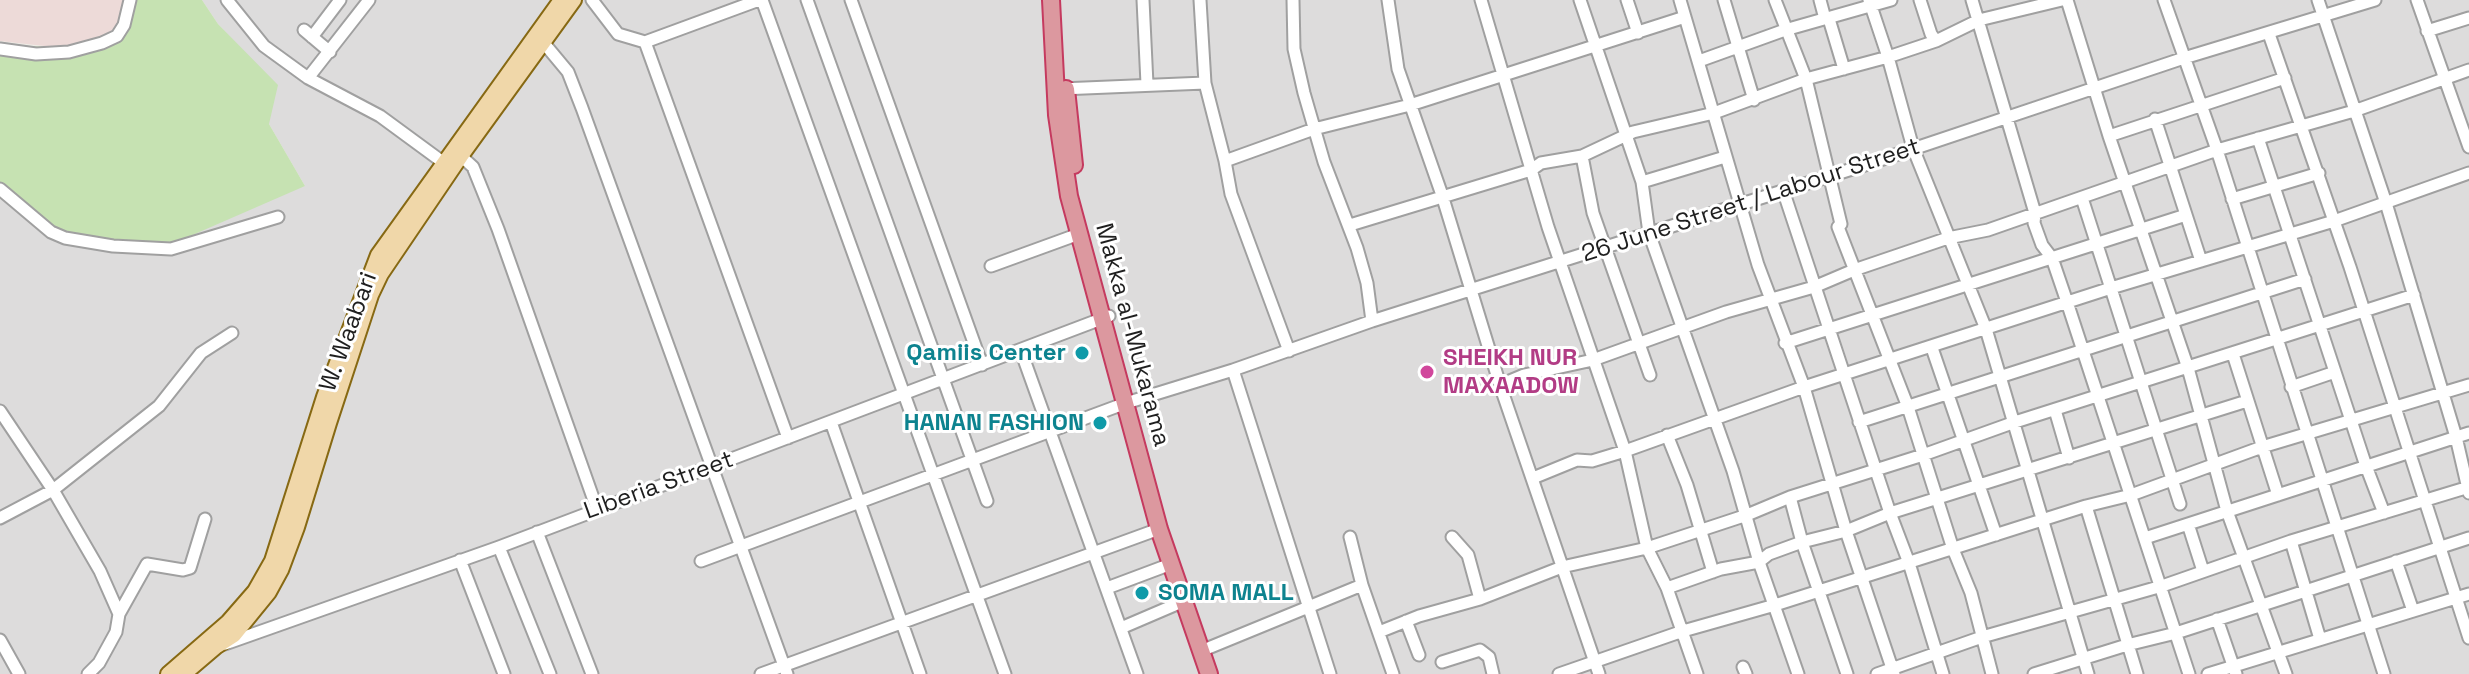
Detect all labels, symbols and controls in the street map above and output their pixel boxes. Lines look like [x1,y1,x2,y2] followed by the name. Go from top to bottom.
[1578,133,1924,269] street label: 26 June Street / Labour Street
[1088,220,1176,450] street label: Makka al-Mukarama
[314,268,384,396] street label: W. Waabari
[906,339,1066,367] place label: Qamiis Center
[1073,344,1091,362] marker: Qamiis Center
[1443,344,1579,400] place label: SHEIKH NUR MAXAADOW
[1418,363,1436,381] marker: SHEIKH NUR MAXAADOW
[904,409,1084,437] place label: HANAN FASHION
[1091,414,1109,432] marker: HANAN FASHION
[580,446,738,526] street label: Liberia Street
[1158,579,1294,607] place label: SOMA MALL
[1133,584,1151,602] marker: SOMA MALL

